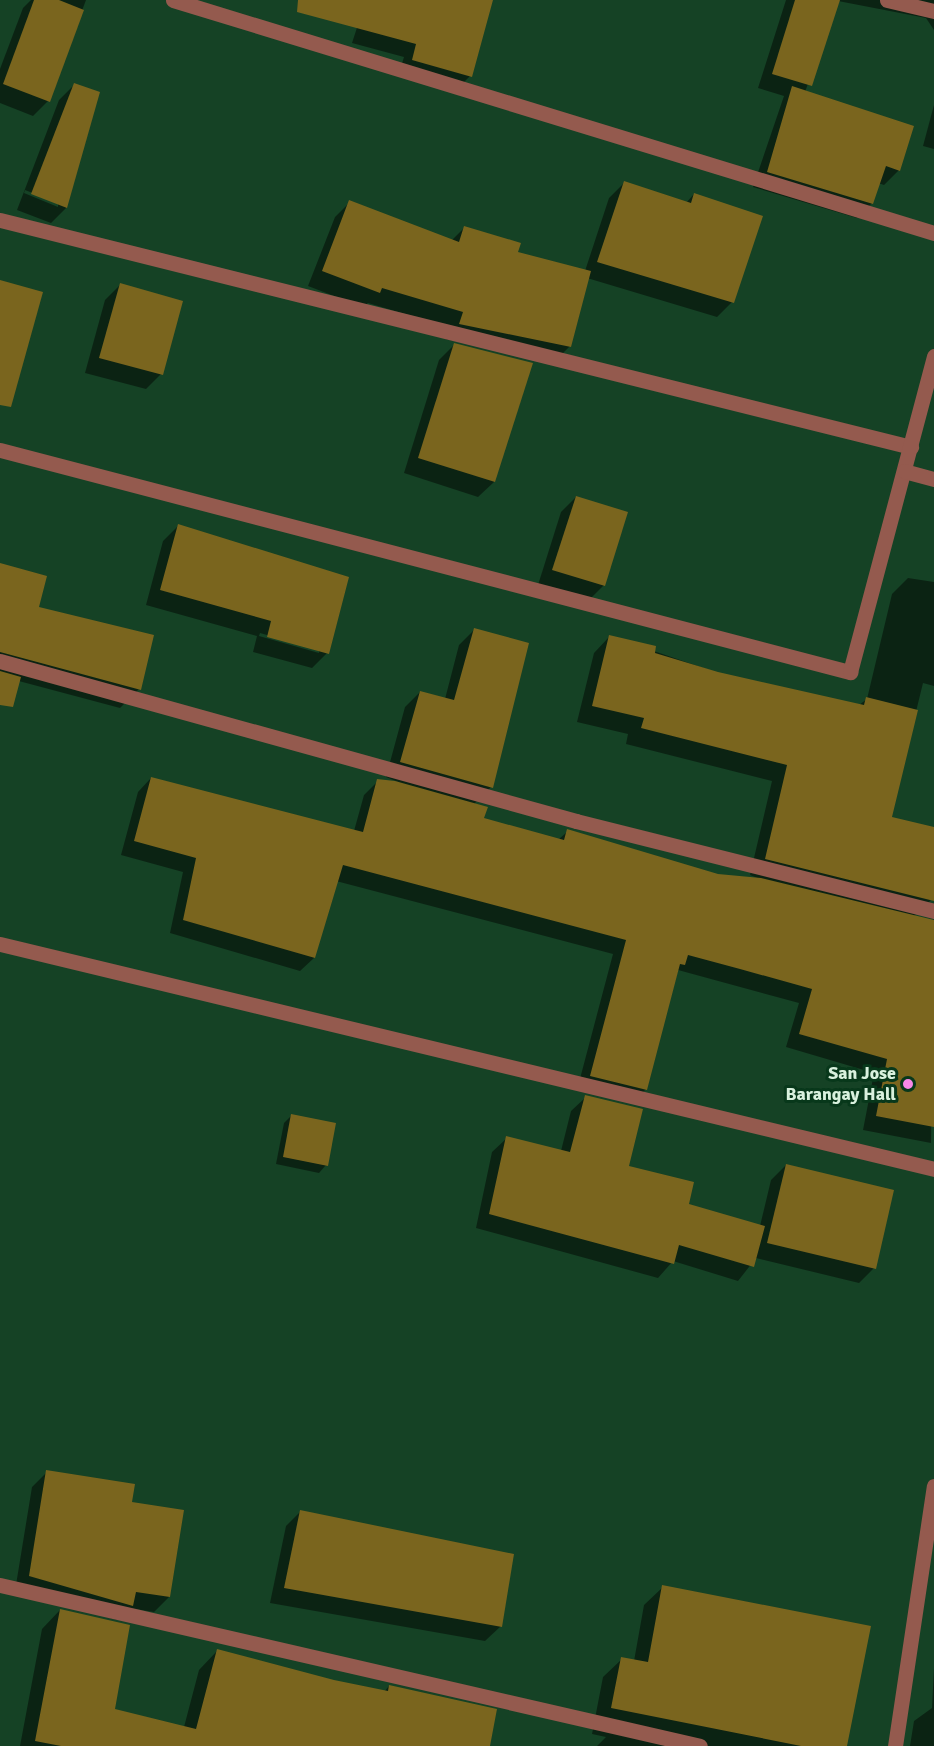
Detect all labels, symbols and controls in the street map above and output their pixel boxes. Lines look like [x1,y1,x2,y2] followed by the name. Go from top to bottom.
[785,1063,896,1106] place label: San Jose Barangay Hall
[901,1077,915,1091] marker: San Jose Barangay Hall

